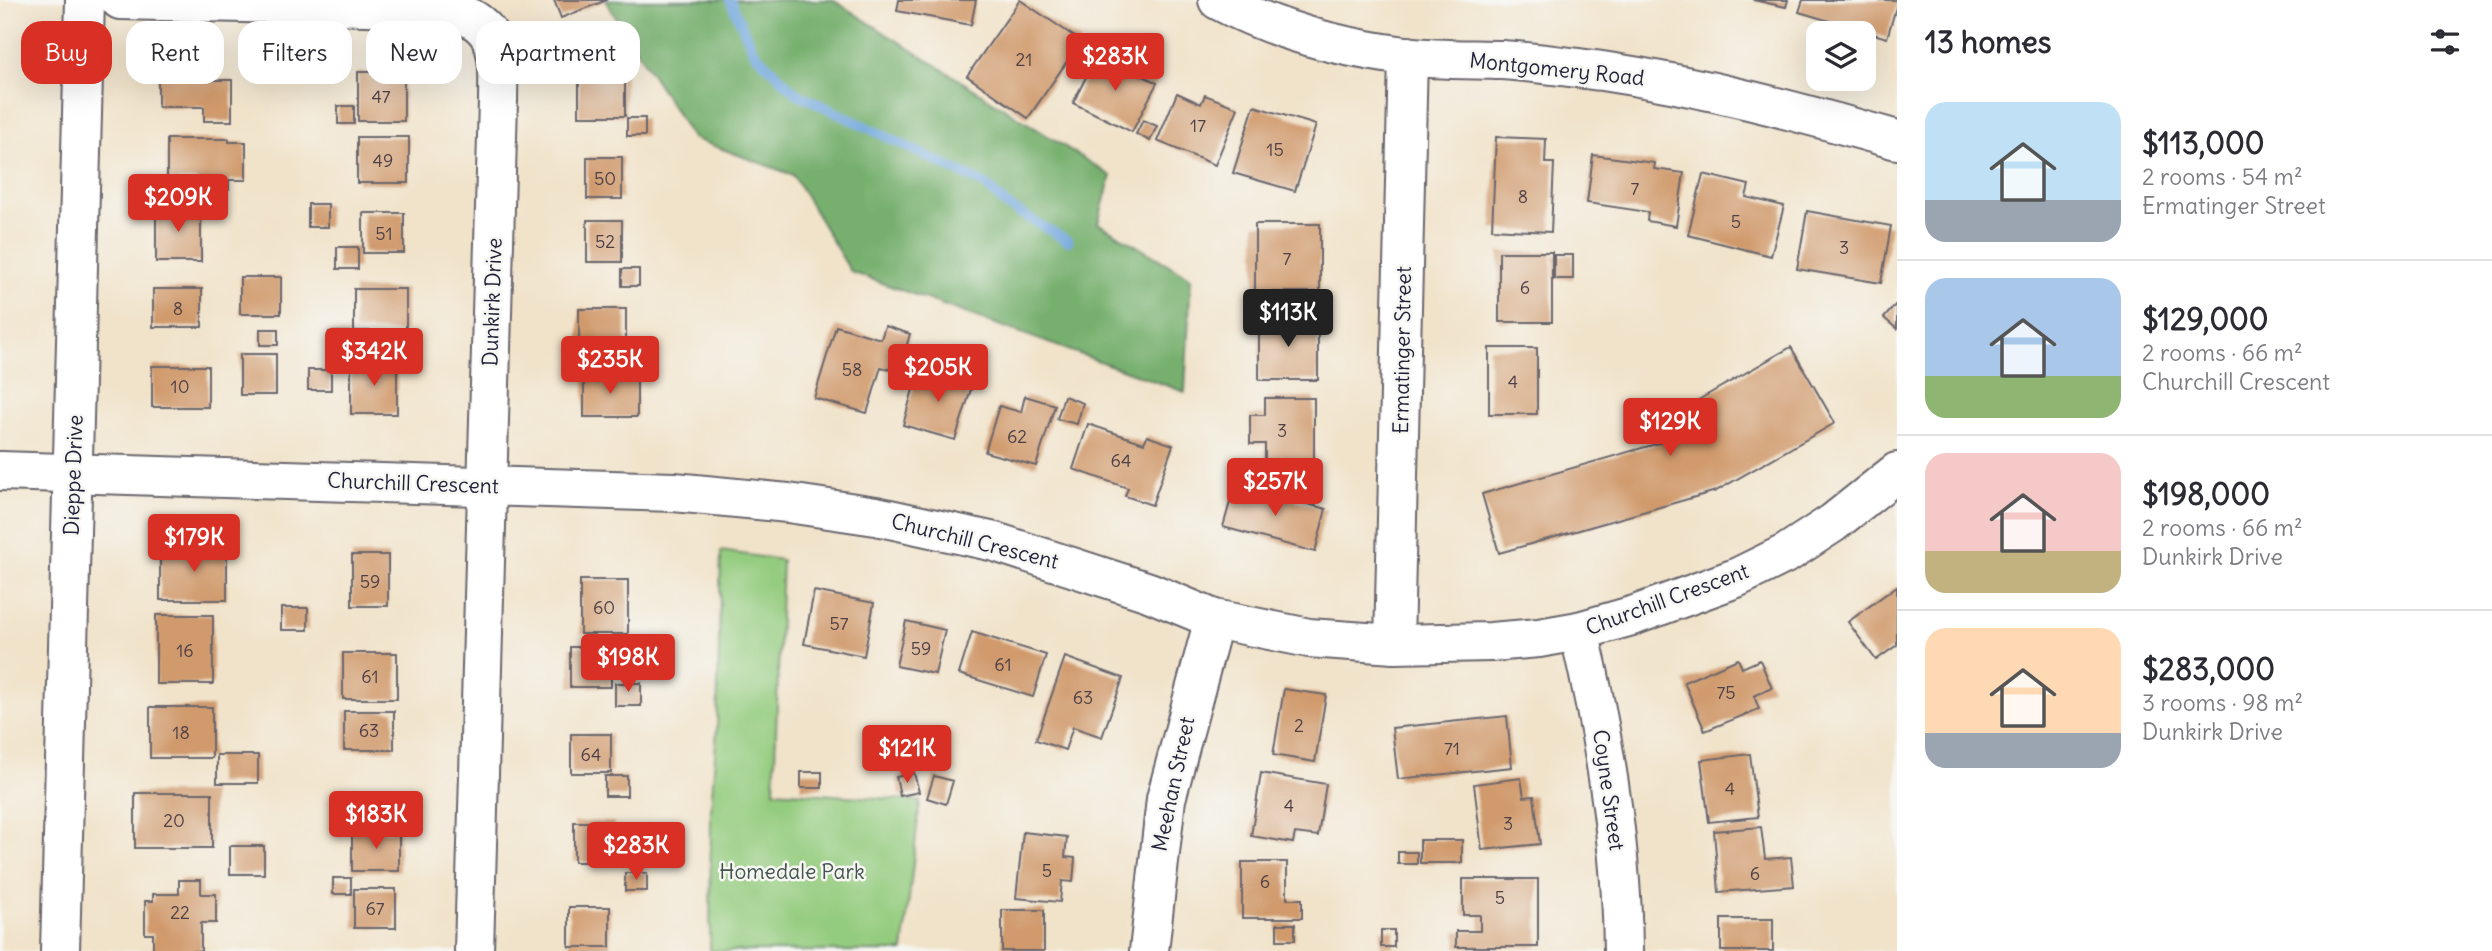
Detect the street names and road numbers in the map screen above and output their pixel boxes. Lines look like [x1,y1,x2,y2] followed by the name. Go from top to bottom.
[1468,46,1646,92] street label: Montgomery Road
[476,237,508,367] street label: Dunkirk Drive
[1387,266,1417,434] street label: Ermatinger Street
[57,414,89,536] street label: Dieppe Drive
[327,467,499,499] street label: Churchill Crescent
[888,507,1062,575] street label: Churchill Crescent
[1582,557,1752,641] street label: Churchill Crescent
[1146,714,1200,854] street label: Meehan Street
[1587,728,1631,852] street label: Coyne Street

